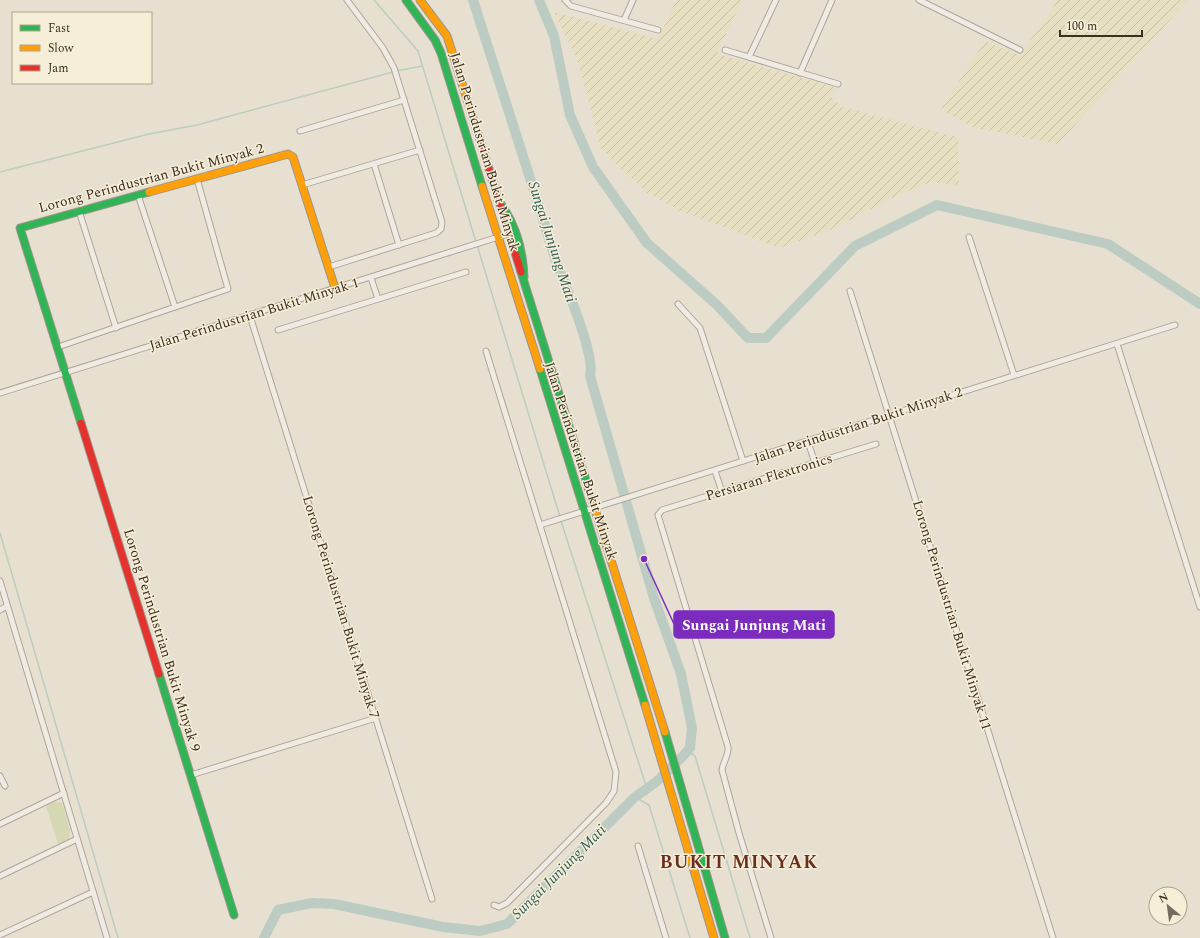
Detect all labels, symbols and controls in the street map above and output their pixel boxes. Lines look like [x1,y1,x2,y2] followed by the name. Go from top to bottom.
[12,12,152,84] legend
[1060,12,1142,38] scale bar
[1066,17,1097,36] text: 100 m
[48,19,70,38] text: Fast
[48,39,74,58] text: Slow
[445,50,525,255] street label: Jalan Perindustrian Bukit Minyak
[48,59,69,78] text: Jam
[36,138,266,218] street label: Lorong Perindustrian Bukit Minyak 2
[522,178,582,306] water label: Sungai Junjung Mati
[147,272,361,356] street label: Jalan Perindustrian Bukit Minyak 1
[539,359,623,563] street label: Jalan Perindustrian Bukit Minyak
[751,381,965,469] street label: Jalan Perindustrian Bukit Minyak 2
[703,448,835,506] street label: Persiaran Flextronics
[297,493,385,721] street label: Lorong Perindustrian Bukit Minyak 7
[907,497,997,733] street label: Lorong Perindustrian Bukit Minyak 11
[118,526,206,754] street label: Lorong Perindustrian Bukit Minyak 9
[674,611,834,638] callout: Sungai Junjung Mati
[682,614,826,637] text: Sungai Junjung Mati
[506,819,612,925] water label: Sungai Junjung Mati
[660,849,818,876] district label: BUKIT MINYAK
[1148,886,1188,926] north arrow
[1155,888,1171,907] text: N

